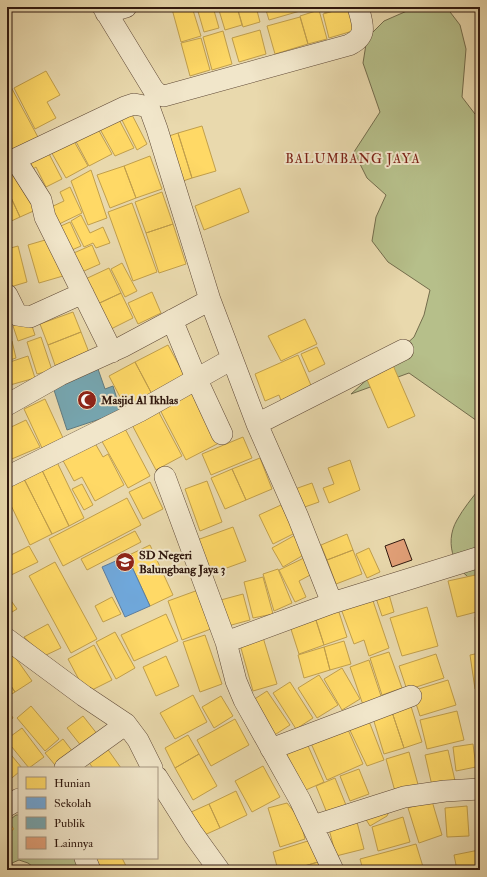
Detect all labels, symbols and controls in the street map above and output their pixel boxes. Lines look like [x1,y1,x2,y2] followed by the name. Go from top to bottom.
[285,151,421,167] district label: BALUMBANG JAYA
[76,389,98,411] mosque icon: Masjid Al Ikhlas
[100,393,178,408] place label: Masjid Al Ikhlas
[139,548,226,577] place label: SD Negeri Balungbang Jaya 3
[114,551,136,573] school or university icon: SD Negeri Balungbang Jaya 3
[18,767,158,859] legend
[54,776,90,791] text: Hunian
[54,796,92,811] text: Sekolah
[54,816,85,831] text: Publik
[54,836,94,851] text: Lainnya

